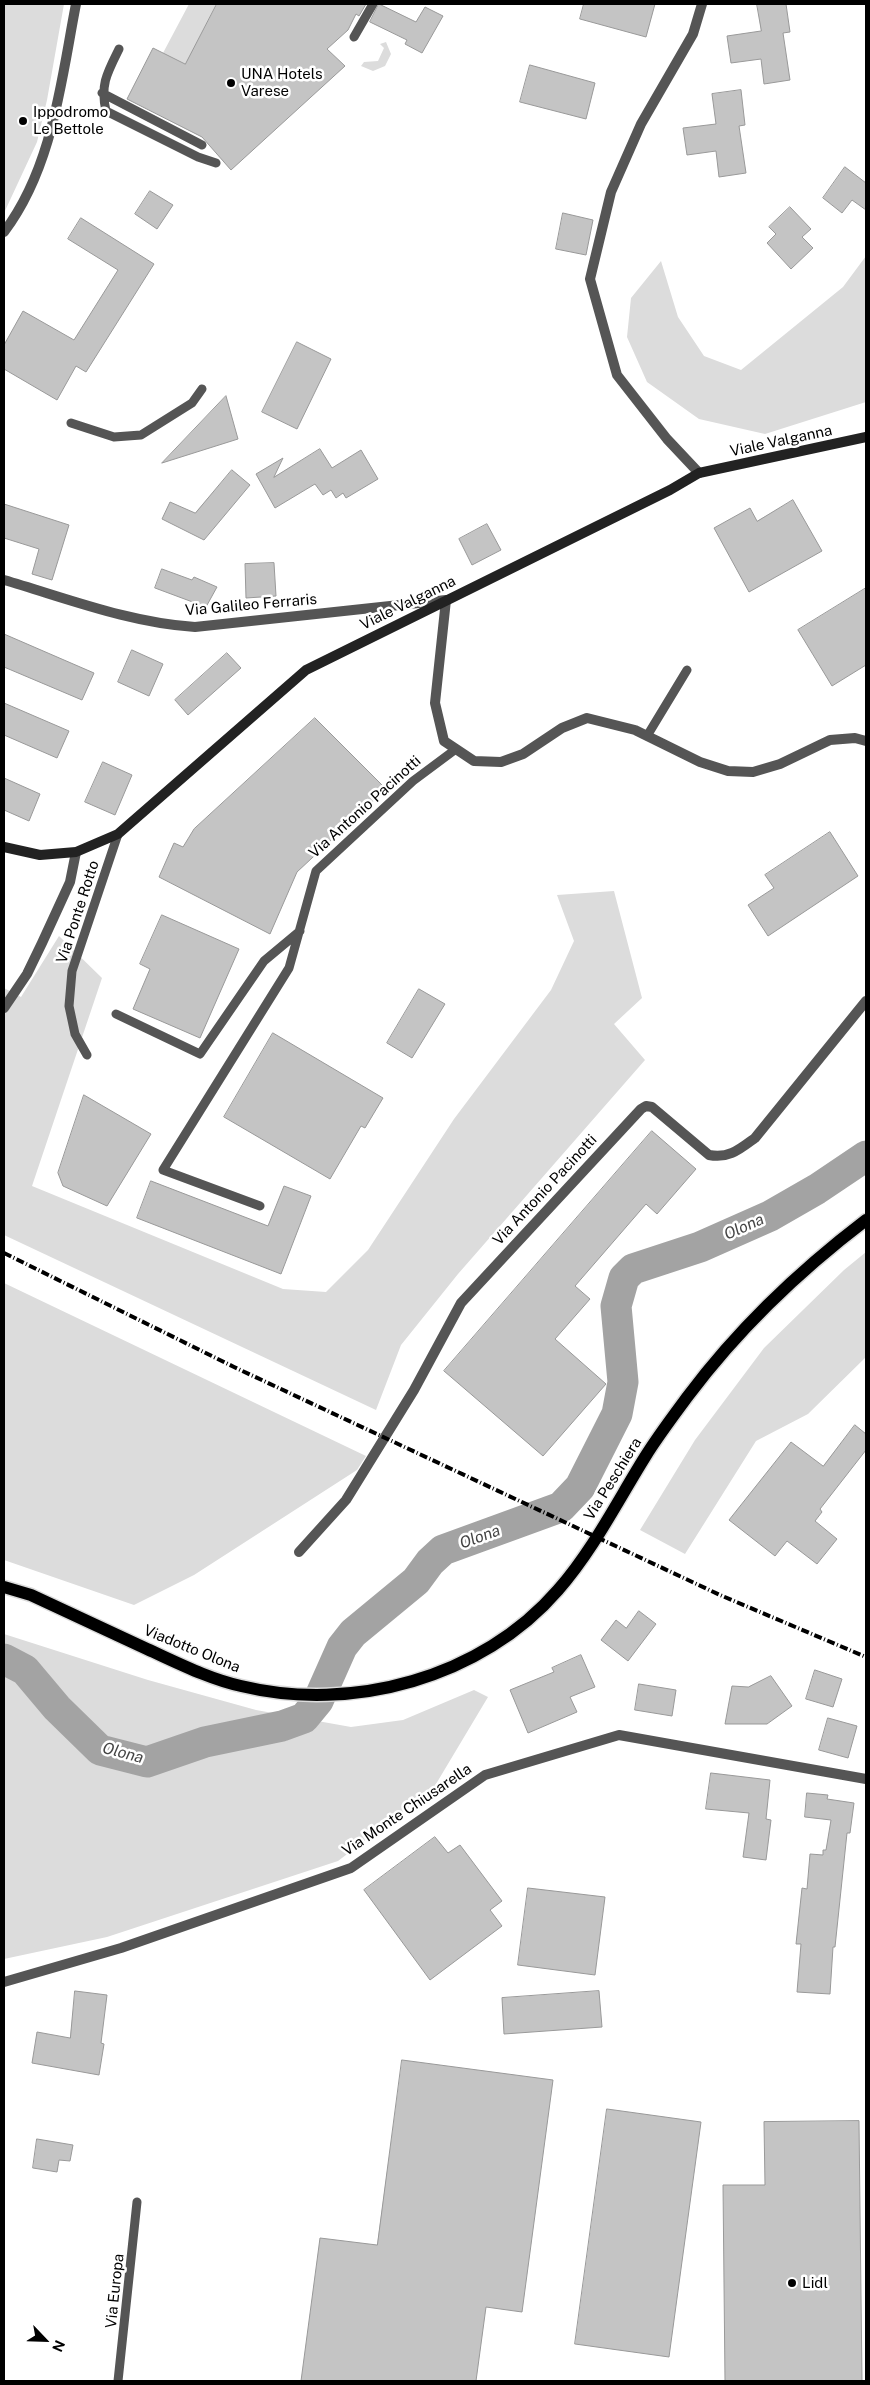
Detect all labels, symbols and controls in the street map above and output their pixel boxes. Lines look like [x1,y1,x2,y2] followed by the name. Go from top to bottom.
[241,65,323,100] place label: UNA Hotels Varese
[225,77,237,89] marker: UNA Hotels Varese
[33,103,108,138] place label: Ippodromo Le Bettole
[17,115,29,127] marker: Ippodromo Le Bettole
[728,421,834,461] street label: Viale Valganna
[357,572,459,634] street label: Viale Valganna
[184,590,318,620] street label: Via Galileo Ferraris
[305,752,425,862] street label: Via Antonio Pacinotti
[53,858,103,966] street label: Via Ponte Rotto
[489,1131,601,1249] street label: Via Antonio Pacinotti
[721,1210,767,1244] water label: Olona
[580,1434,646,1524] street label: Via Peschiera
[457,1521,503,1553] water label: Olona
[141,1621,243,1677] street label: Viadotto Olona
[100,1738,146,1768] water label: Olona
[339,1760,475,1860] street label: Via Monte Chiusarella
[102,2253,128,2329] street label: Via Europa
[802,2274,828,2292] place label: Lidl
[786,2277,798,2289] marker: Lidl
[20,2315,70,2365] north arrow
[49,2338,68,2354] text: N

